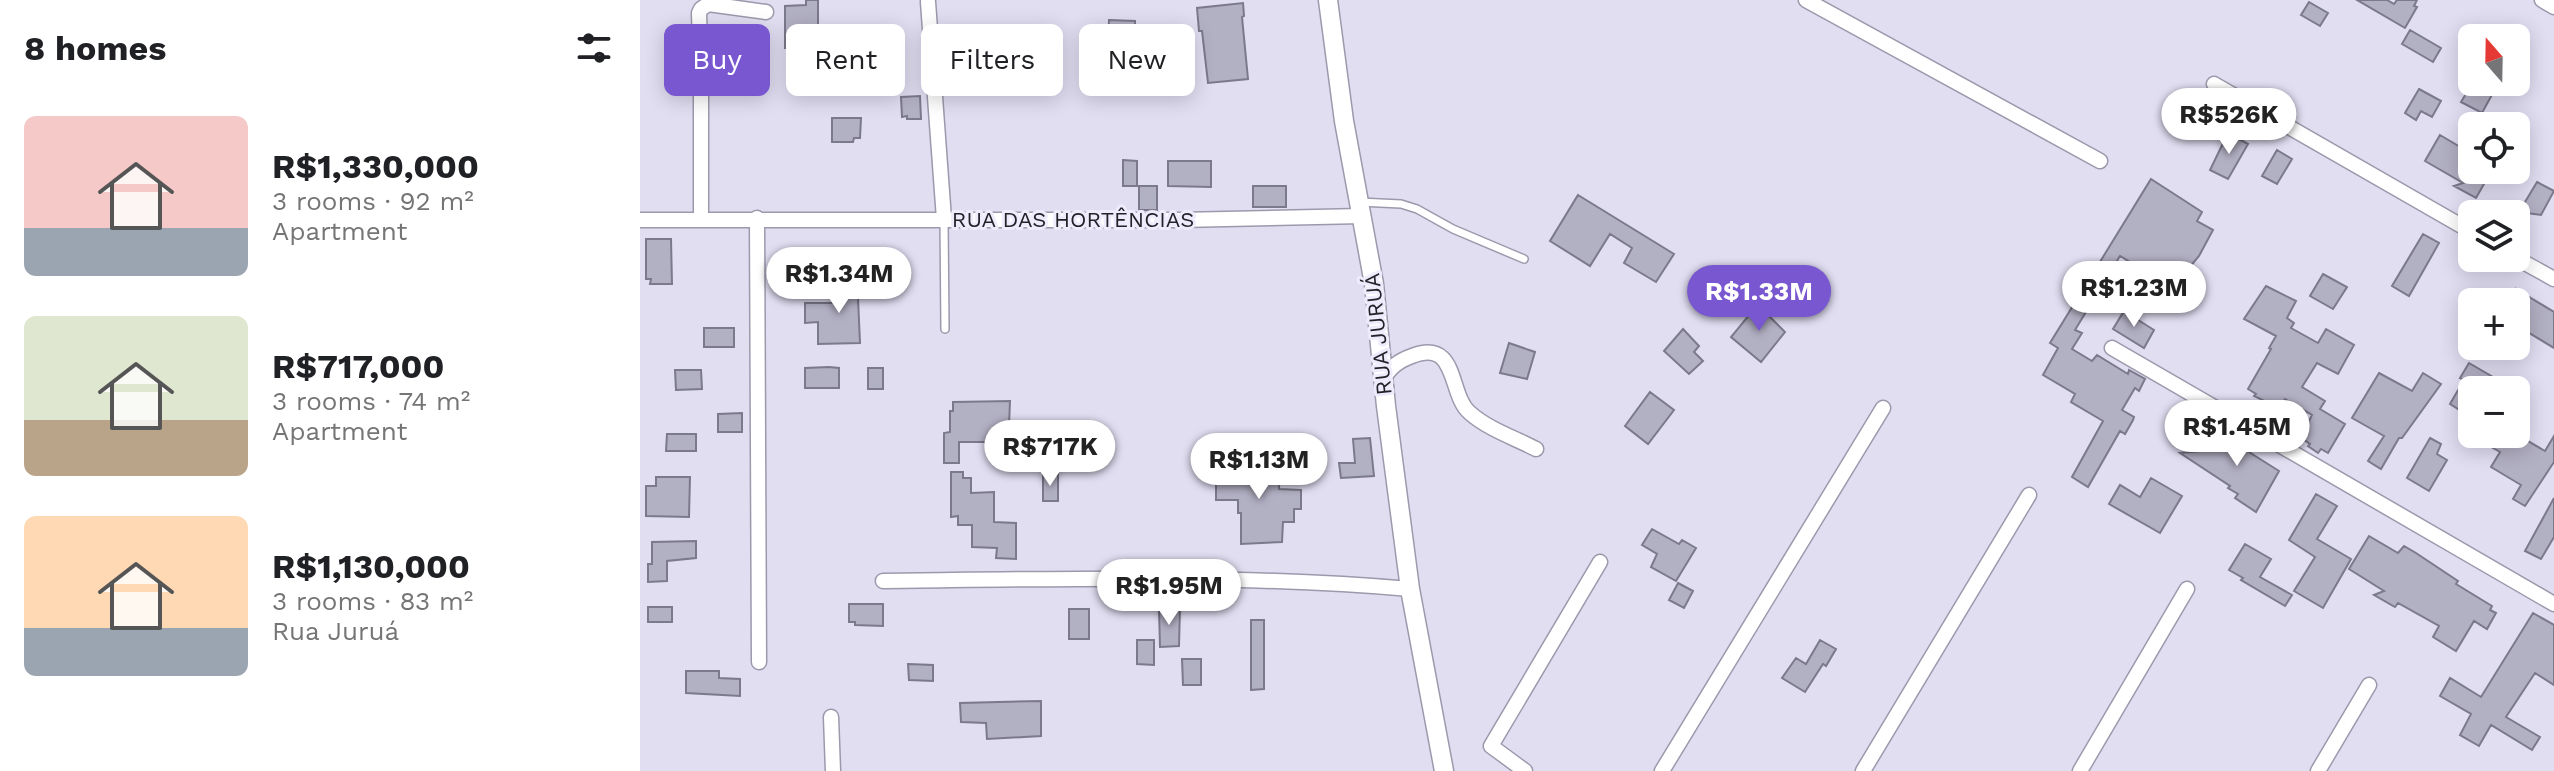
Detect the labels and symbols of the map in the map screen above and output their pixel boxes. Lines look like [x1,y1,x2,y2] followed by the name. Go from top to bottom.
[2458,24,2530,96] north arrow
[2164,88,2294,156] pin: R$526K
[952,207,1194,232] street label: RUA DAS HORTÊNCIAS
[765,247,913,315] pin: R$1.34M
[2060,261,2208,329] pin: R$1.23M
[1685,265,1833,333] pin: R$1.33M
[1359,272,1397,396] street label: RUA JURUÁ
[2163,400,2311,468] pin: R$1.45M
[985,420,1115,488] pin: R$717K
[1185,433,1333,501] pin: R$1.13M
[1095,559,1243,627] pin: R$1.95M

